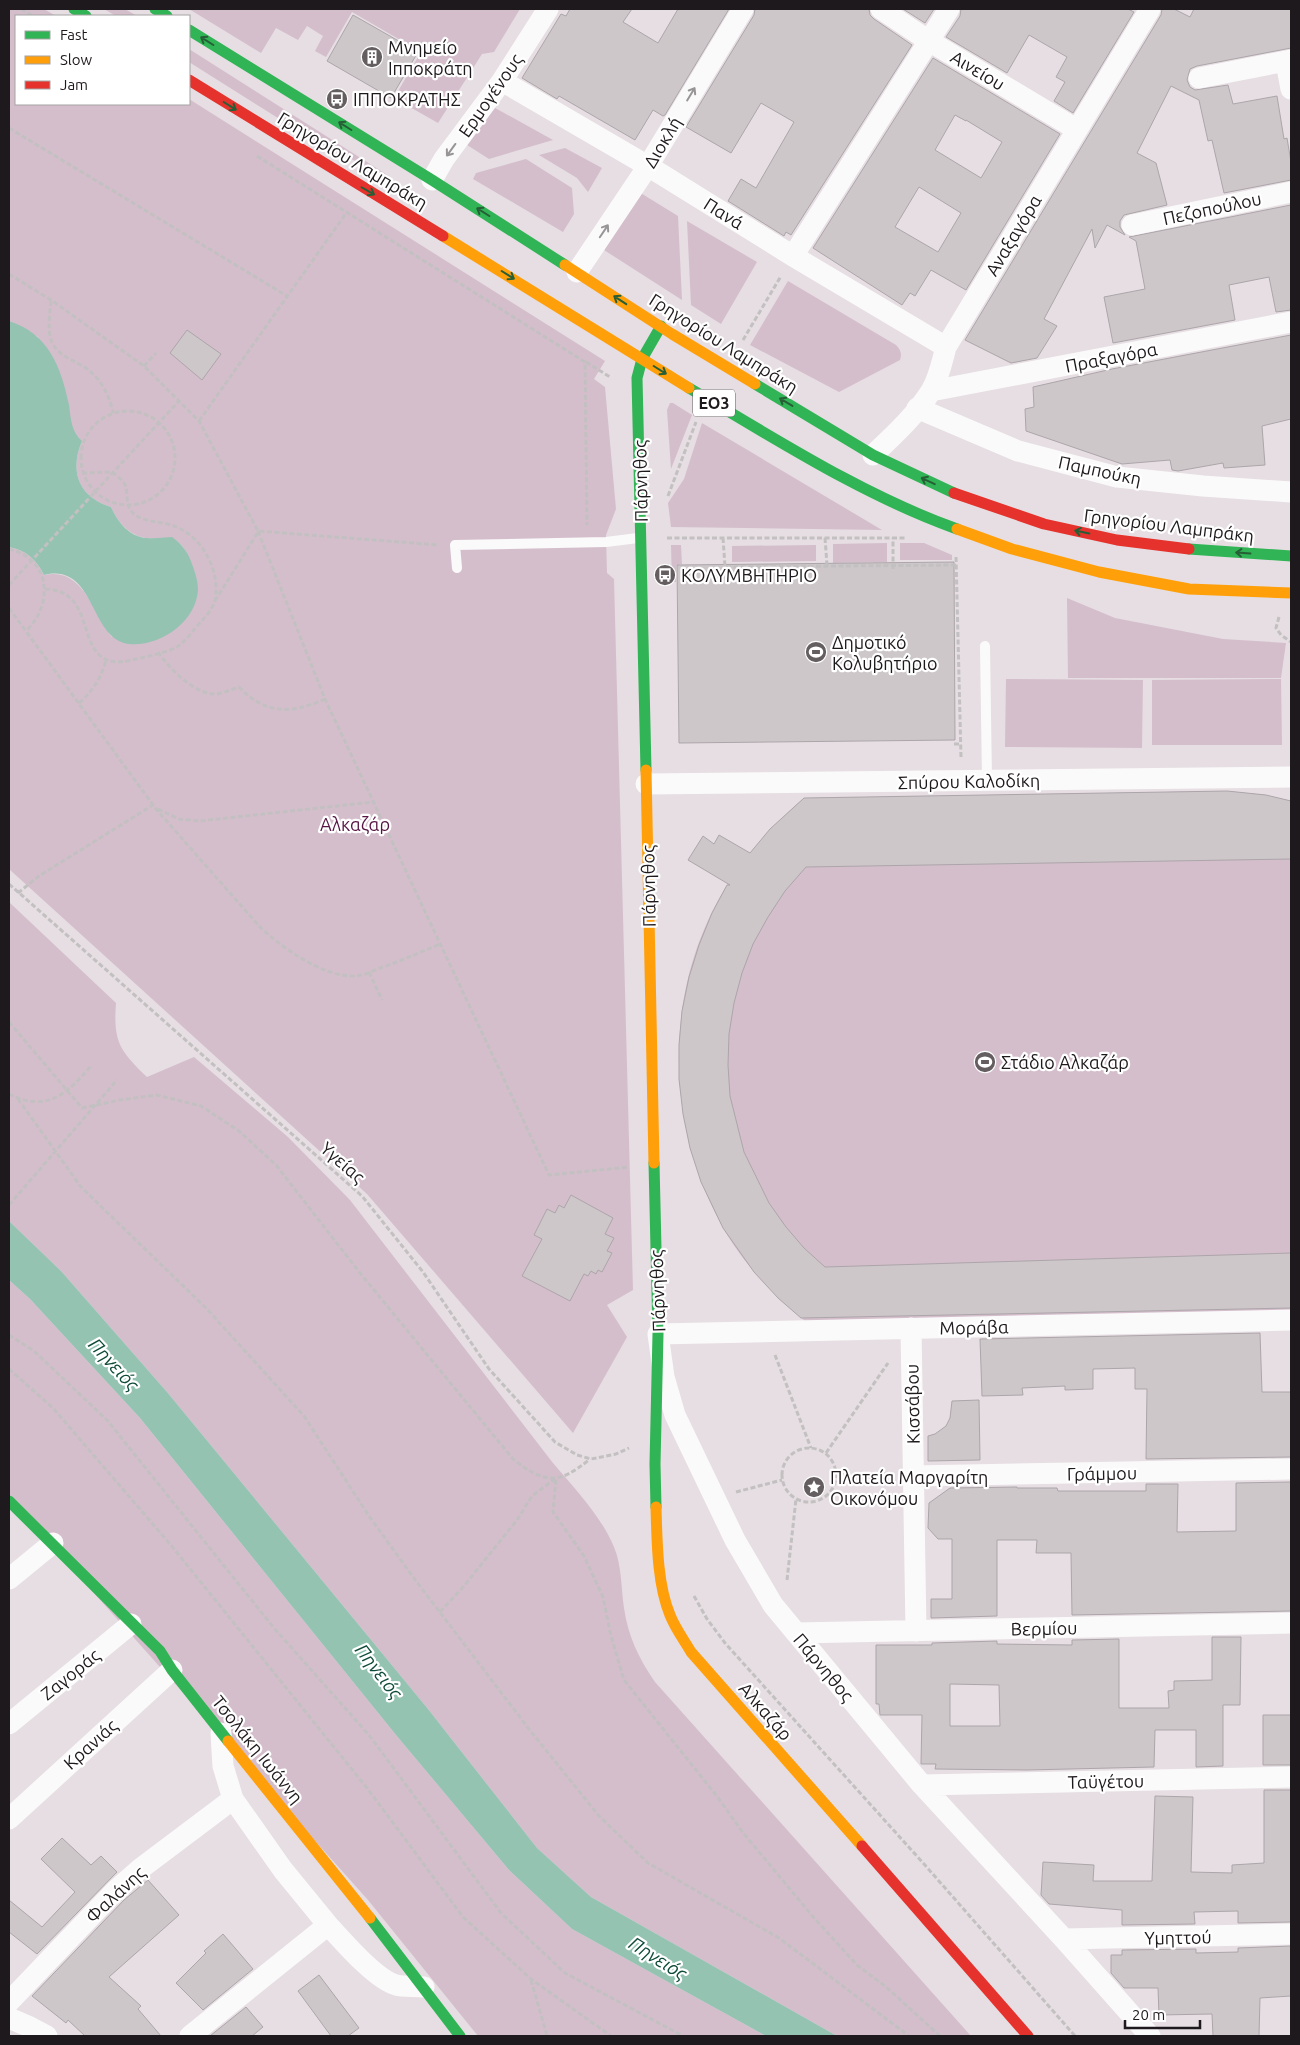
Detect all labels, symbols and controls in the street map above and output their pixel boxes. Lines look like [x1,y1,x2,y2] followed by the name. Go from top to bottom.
[15,15,190,105] legend
[60,26,88,43] text: Fast
[201,35,215,45] one-way arrow
[388,37,473,78] place label: Μνημείο Ιπποκράτη
[360,45,384,69] building icon: Μνημείο Ιπποκράτη
[947,46,1009,94] street label: Αινείου
[454,50,527,141] street label: Ερμογένους
[60,51,93,68] text: Slow
[60,76,88,93] text: Jam
[325,87,349,111] bus stop icon: ΙΠΠΟΚΡΑΤΗΣ
[687,88,697,102] one-way arrow
[353,89,461,109] place label: ΙΠΠΟΚΡΑΤΗΣ
[223,101,237,111] one-way arrow
[274,107,432,213] street label: Γρηγορίου Λαμπράκη
[639,113,685,171] street label: Διοκλή
[339,121,353,131] one-way arrow
[446,143,456,157] one-way arrow
[361,187,375,197] one-way arrow
[1161,188,1263,229] street label: Πεζοπούλου
[981,191,1045,279] street label: Αναξαγόρα
[701,193,748,233] street label: Πανά
[477,207,491,217] one-way arrow
[599,224,609,238] one-way arrow
[500,271,514,281] one-way arrow
[646,289,802,397] street label: Γρηγορίου Λαμπράκη
[614,294,628,304] one-way arrow
[1063,338,1159,376] street label: Πραξαγόρα
[653,366,667,376] one-way arrow
[693,389,735,416] road number: ΕΟ3
[780,397,794,407] one-way arrow
[629,440,652,522] street label: Πάρνηθος
[1057,451,1143,489] street label: Παμπούκη
[921,476,936,486] one-way arrow
[1083,505,1255,545] street label: Γρηγορίου Λαμπράκη
[1074,527,1090,536] one-way arrow
[1235,548,1251,557] one-way arrow
[653,563,677,587] bus stop icon: ΚΟΛΥΜΒΗΤΗΡΙΟ
[681,565,817,585] place label: ΚΟΛΥΜΒΗΤΗΡΙΟ
[832,632,937,673] place label: Δημοτικό Κολυβητήριο
[804,640,828,664] sports icon: Δημοτικό Κολυβητήριο
[898,770,1040,792] street label: Σπύρου Καλοδίκη
[320,814,390,835] park label: Αλκαζάρ
[637,845,660,927] street label: Πάρνηθος
[973,1050,997,1074] sports icon: Στάδιο Αλκαζάρ
[1001,1052,1129,1073] place label: Στάδιο Αλκαζάρ
[316,1137,369,1187] street label: Υγείας
[646,1250,669,1332] street label: Πάρνηθος
[939,1316,1009,1338] street label: Μοράβα
[84,1333,144,1395] water label: Πηνειός
[901,1364,923,1444] street label: Κισσάβου
[1067,1462,1137,1484] street label: Γράμμου
[830,1467,988,1508] place label: Πλατεία Μαργαρίτη Οικονόμου
[802,1475,826,1499] place icon: Πλατεία Μαργαρίτη Οικονόμου
[1010,1617,1078,1639] street label: Βερμίου
[789,1629,858,1706] street label: Πάρνηθος
[351,1639,408,1704] water label: Πηνειός
[37,1644,104,1704] street label: Ζαγοράς
[735,1678,797,1745] street label: Αλκαζάρ
[209,1691,307,1807] street label: Τσολάκη Ιωάννη
[59,1715,121,1774] street label: Κρανιάς
[1068,1770,1144,1792] street label: Ταϋγέτου
[81,1862,149,1927] street label: Φαλάνης
[1144,1926,1212,1948] street label: Υμηττού
[625,1932,692,1985] water label: Πηνειός
[1125,1998,1200,2030] scale bar
[1132,2006,1165,2023] text: 20 m

